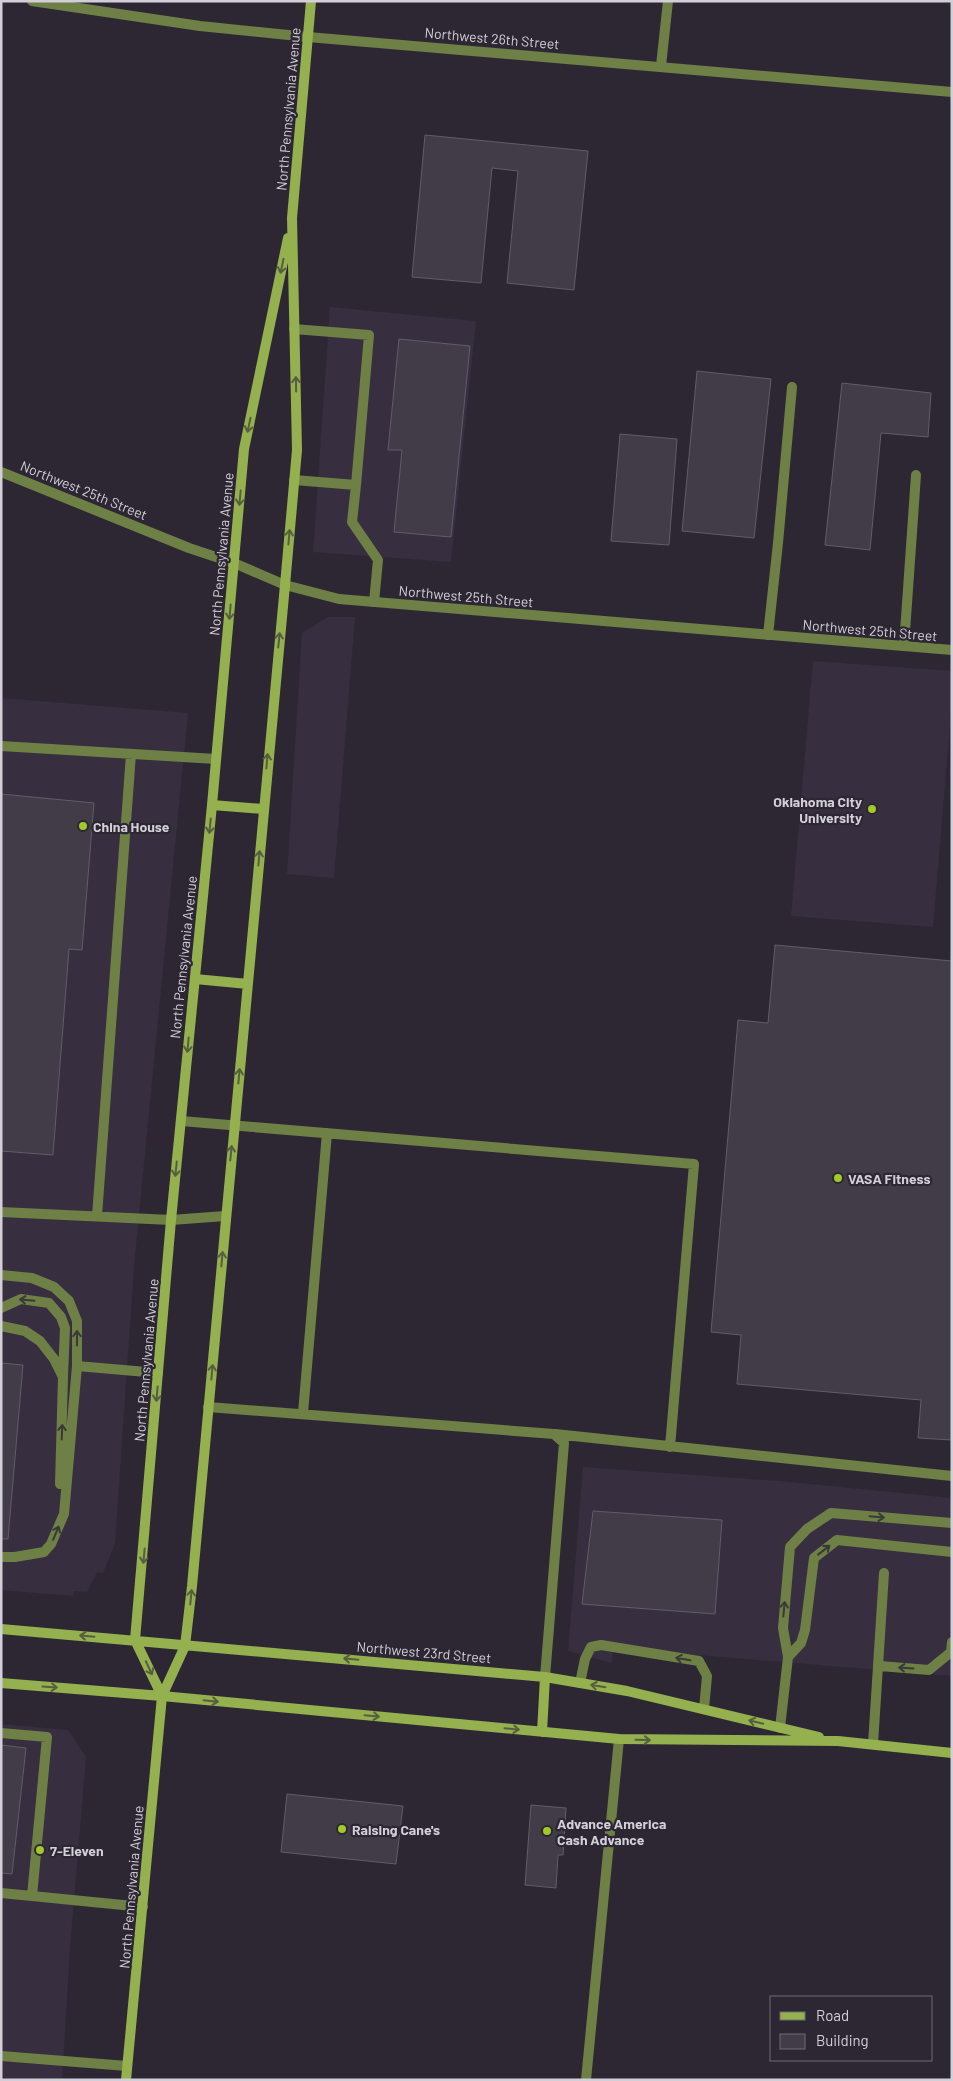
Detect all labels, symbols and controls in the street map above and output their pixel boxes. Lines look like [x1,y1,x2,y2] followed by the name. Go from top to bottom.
[424,24,560,52] street label: Northwest 26th Street
[272,27,304,191] street label: North Pennsylvania Avenue
[277,258,287,274] one-way arrow
[291,376,300,392] one-way arrow
[244,417,254,433] one-way arrow
[18,457,150,523] street label: Northwest 25th Street
[205,472,237,636] street label: North Pennsylvania Avenue
[235,490,245,506] one-way arrow
[285,529,294,545] one-way arrow
[398,582,534,610] street label: Northwest 25th Street
[225,603,234,619] one-way arrow
[802,616,938,644] street label: Northwest 25th Street
[274,633,284,649] one-way arrow
[263,753,272,769] one-way arrow
[773,793,862,826] place label: Oklahoma City University
[866,803,878,815] marker: Oklahoma City University
[205,817,215,833] one-way arrow
[93,818,170,835] place label: China House
[77,820,89,832] marker: China House
[254,850,263,866] one-way arrow
[166,875,200,1039] street label: North Pennsylvania Avenue
[184,1037,193,1053] one-way arrow
[234,1069,244,1085] one-way arrow
[227,1145,236,1161] one-way arrow
[171,1161,181,1177] one-way arrow
[848,1170,930,1187] place label: VASA Fitness
[832,1172,844,1184] marker: VASA Fitness
[217,1251,226,1267] one-way arrow
[130,1278,162,1442] street label: North Pennsylvania Avenue
[20,1295,36,1305] one-way arrow
[72,1330,82,1346] one-way arrow
[207,1364,216,1380] one-way arrow
[152,1386,161,1402] one-way arrow
[57,1424,67,1440] one-way arrow
[869,1512,885,1522] one-way arrow
[52,1526,62,1541] one-way arrow
[817,1545,831,1555] one-way arrow
[139,1548,148,1564] one-way arrow
[186,1590,196,1606] one-way arrow
[779,1601,789,1617] one-way arrow
[79,1631,95,1641] one-way arrow
[356,1638,492,1666] street label: Northwest 23rd Street
[676,1653,692,1663] one-way arrow
[343,1655,359,1664] one-way arrow
[144,1660,154,1675] one-way arrow
[898,1663,914,1672] one-way arrow
[590,1680,606,1690] one-way arrow
[42,1682,58,1691] one-way arrow
[202,1696,218,1706] one-way arrow
[364,1711,380,1721] one-way arrow
[749,1717,765,1726] one-way arrow
[503,1724,519,1734] one-way arrow
[634,1735,650,1744] one-way arrow
[115,1805,147,1969] street label: North Pennsylvania Avenue
[557,1815,666,1848] place label: Advance America Cash Advance
[352,1821,440,1838] place label: Raising Cane's
[336,1823,348,1835] marker: Raising Cane's
[541,1825,553,1837] marker: Advance America Cash Advance
[50,1842,104,1859] place label: 7-Eleven
[34,1844,46,1856] marker: 7-Eleven
[770,1996,933,2061] legend
[816,2006,849,2024] text: Road
[816,2031,869,2049] text: Building

